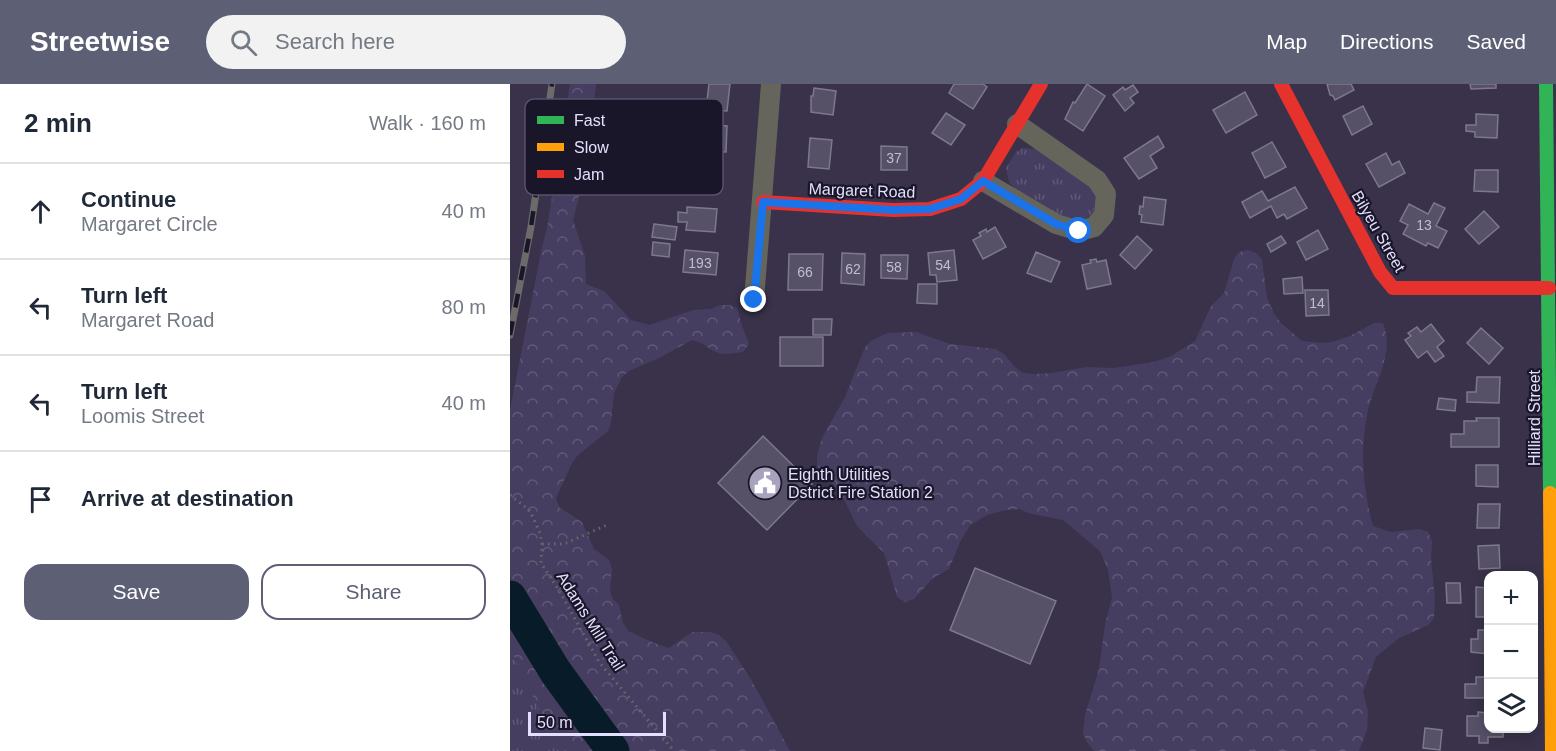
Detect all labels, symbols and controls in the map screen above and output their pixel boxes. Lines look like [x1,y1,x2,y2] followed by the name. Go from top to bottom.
[206,15,626,69] search box
[30,26,170,57] text: Streetwise
[227,26,260,59] icon: search
[275,29,395,54] text: Search here
[1266,30,1307,53] text: Map
[1340,30,1433,53] text: Directions
[1466,30,1526,53] text: Saved
[525,99,723,195] legend
[24,108,92,138] text: 2 min
[369,112,486,134] text: Walk · 160 m
[574,112,606,129] text: Fast
[574,139,609,156] text: Slow
[886,150,902,166] house number: 37
[574,166,604,183] text: Jam
[808,180,916,201] street label: Margaret Road
[81,187,176,212] text: Continue
[1349,188,1409,275] street label: Bilyeu Street
[24,195,57,228] icon: ahead
[442,200,486,222] text: 40 m
[81,213,218,235] text: Margaret Circle
[1065,217,1091,243] route start
[1416,217,1432,233] house number: 13
[688,255,712,271] house number: 193
[935,257,951,273] house number: 54
[886,259,902,275] house number: 58
[845,261,861,277] house number: 62
[797,264,813,280] house number: 66
[81,283,167,308] text: Turn left
[740,286,766,312] route end
[24,291,57,324] icon: left
[1309,295,1325,311] house number: 14
[442,296,486,318] text: 80 m
[81,309,214,331] text: Margaret Road
[1526,369,1543,466] street label: Hilliard Street
[81,379,167,404] text: Turn left
[24,387,57,420] icon: left
[442,392,486,414] text: 40 m
[81,405,204,427] text: Loomis Street
[747,465,783,501] public building icon: Eighth Utilities Dstrict Fire Station 2
[788,466,933,501] place label: Eighth Utilities Dstrict Fire Station 2
[24,483,57,516] icon: arrive
[81,486,294,511] text: Arrive at destination
[24,564,249,620] button: Save
[261,564,486,620] button: Share
[553,569,628,674] street label: Adams Mill Trail
[1484,571,1538,733] map controls
[1484,571,1538,625] button: +
[1484,625,1538,679] button: −
[1484,679,1538,733] button: layers
[528,709,666,736] scale bar
[537,714,573,731] text: 50 m

